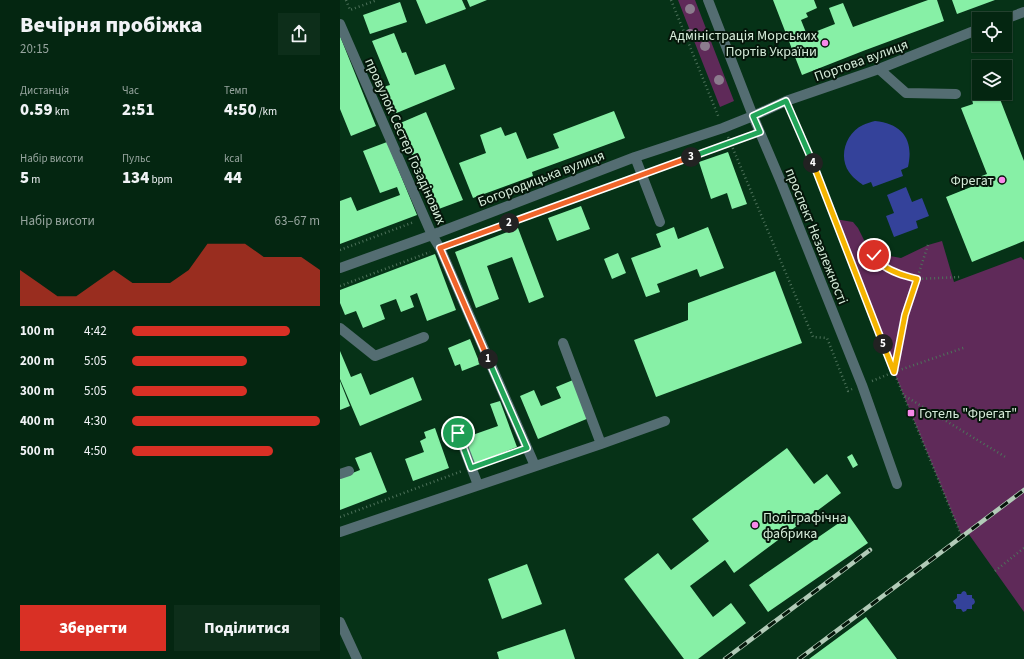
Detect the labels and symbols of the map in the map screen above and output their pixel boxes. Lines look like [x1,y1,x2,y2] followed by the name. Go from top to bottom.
[670,26,818,62] place label: Адміністрація Морських Портів України
[811,35,911,87] street label: Портова вулиця
[820,38,830,48] marker: Адміністрація Морських Портів України
[359,55,451,228] street label: провулок Сестер Гозадінових
[475,146,608,212] street label: Богородицька вулиця
[681,147,701,167] pin: 3
[803,153,823,173] pin: 4
[780,165,853,307] street label: проспект Незалежності
[950,171,995,191] place label: Фрегат
[997,175,1007,185] marker: Фрегат
[499,213,519,233] pin: 2
[857,238,891,272] pin
[873,334,893,354] pin: 5
[478,349,498,369] pin: 1
[919,404,1017,424] place label: Готель "Фрегат"
[906,408,916,418] marker: Готель "Фрегат"
[441,416,475,450] pin
[763,508,847,544] place label: Поліграфічна фабрика
[750,520,760,530] marker: Поліграфічна фабрика

